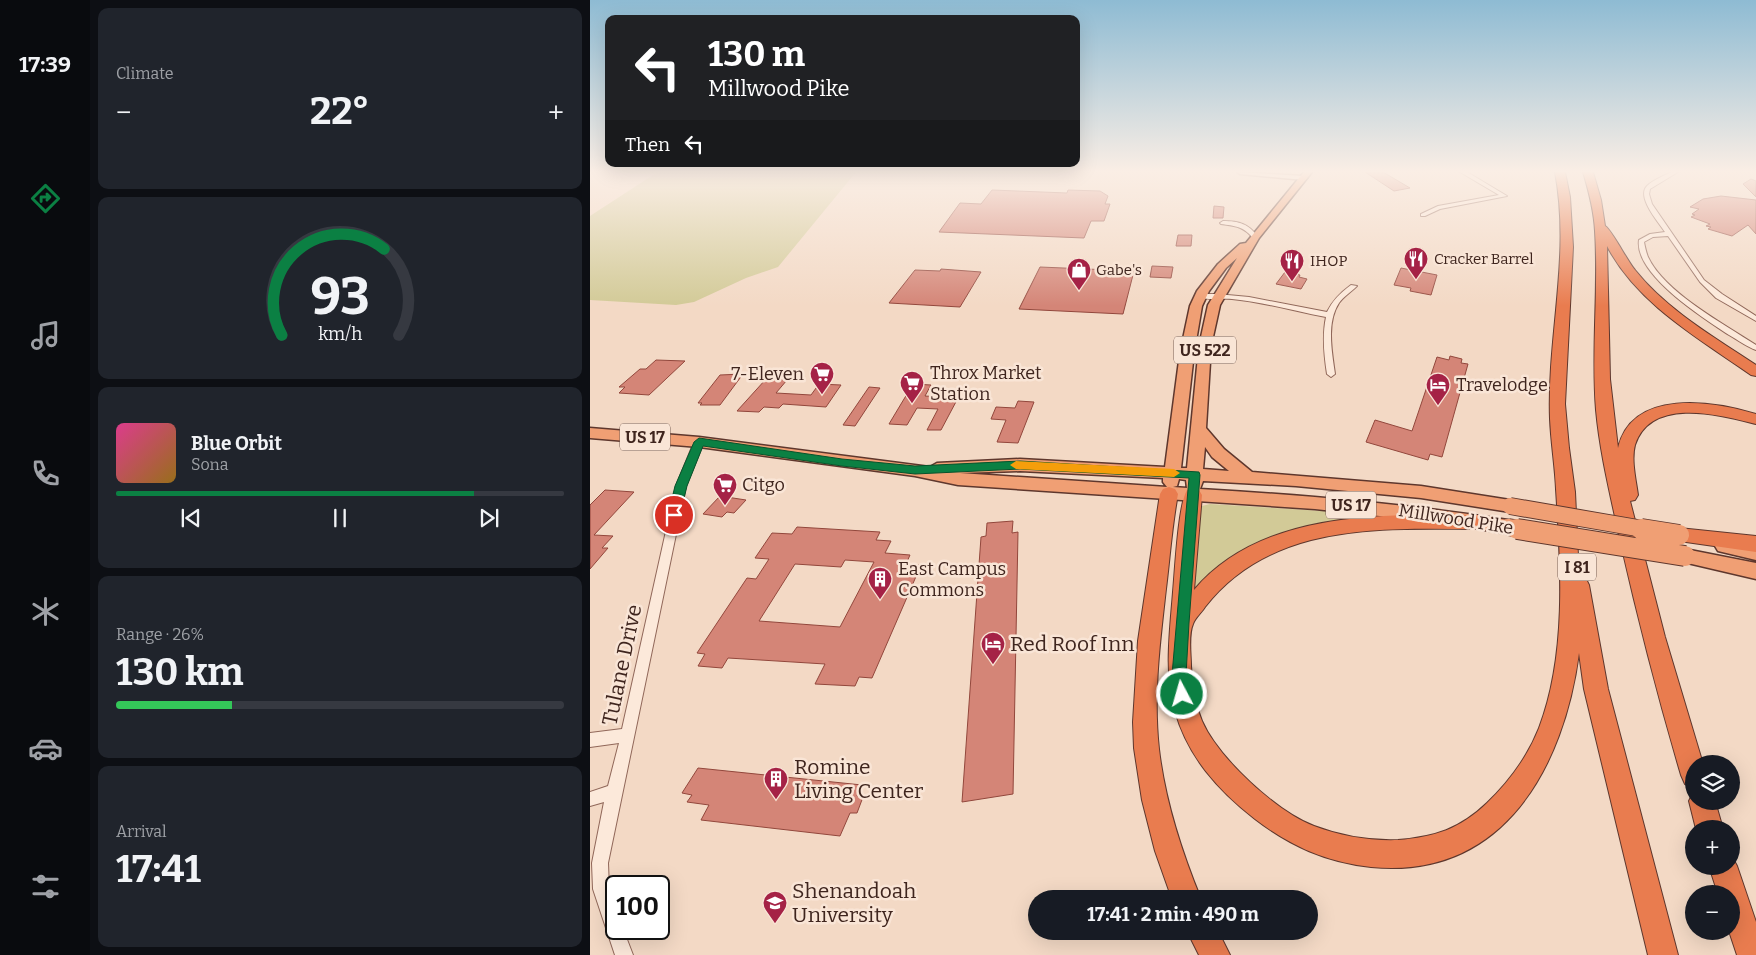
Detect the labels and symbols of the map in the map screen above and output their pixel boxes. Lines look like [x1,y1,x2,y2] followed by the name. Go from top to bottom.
[1403,246,1429,280] restaurant icon: Cracker Barrel
[1279,248,1305,282] restaurant icon: IHOP
[1434,250,1534,268] place label: Cracker Barrel
[1310,252,1347,270] place label: IHOP
[1066,257,1092,291] shop icon: Gabe's
[1096,261,1142,279] place label: Gabe's
[1174,336,1236,364] road number: US 522
[809,361,835,395] supermarket icon: 7-Eleven
[930,362,1042,405] place label: Throx Market Station
[731,363,805,385] place label: 7-Eleven
[899,370,925,404] supermarket icon: Throx Market Station
[1425,372,1451,406] hotel icon: Travelodge
[1456,374,1548,396] place label: Travelodge
[620,424,670,451] road number: US 17
[712,472,738,506] supermarket icon: Citgo
[742,474,785,496] place label: Citgo
[1326,492,1376,518] road number: US 17
[653,494,695,536] pin
[1397,499,1515,539] street label: Millwood Pike
[1558,554,1596,580] road number: I 81
[898,558,1006,601] place label: East Campus Commons
[867,566,893,600] building icon: East Campus Commons
[597,602,647,728] street label: Tulane Drive
[980,631,1006,665] hotel icon: Red Roof Inn
[1010,631,1135,657] place label: Red Roof Inn
[1155,667,1207,719] position arrow
[794,754,923,804] place label: Romine Living Center
[763,766,789,800] building icon: Romine Living Center
[605,875,670,940] speed limit sign: 100
[792,878,916,928] place label: Shenandoah University
[762,890,788,924] school or university icon: Shenandoah University

